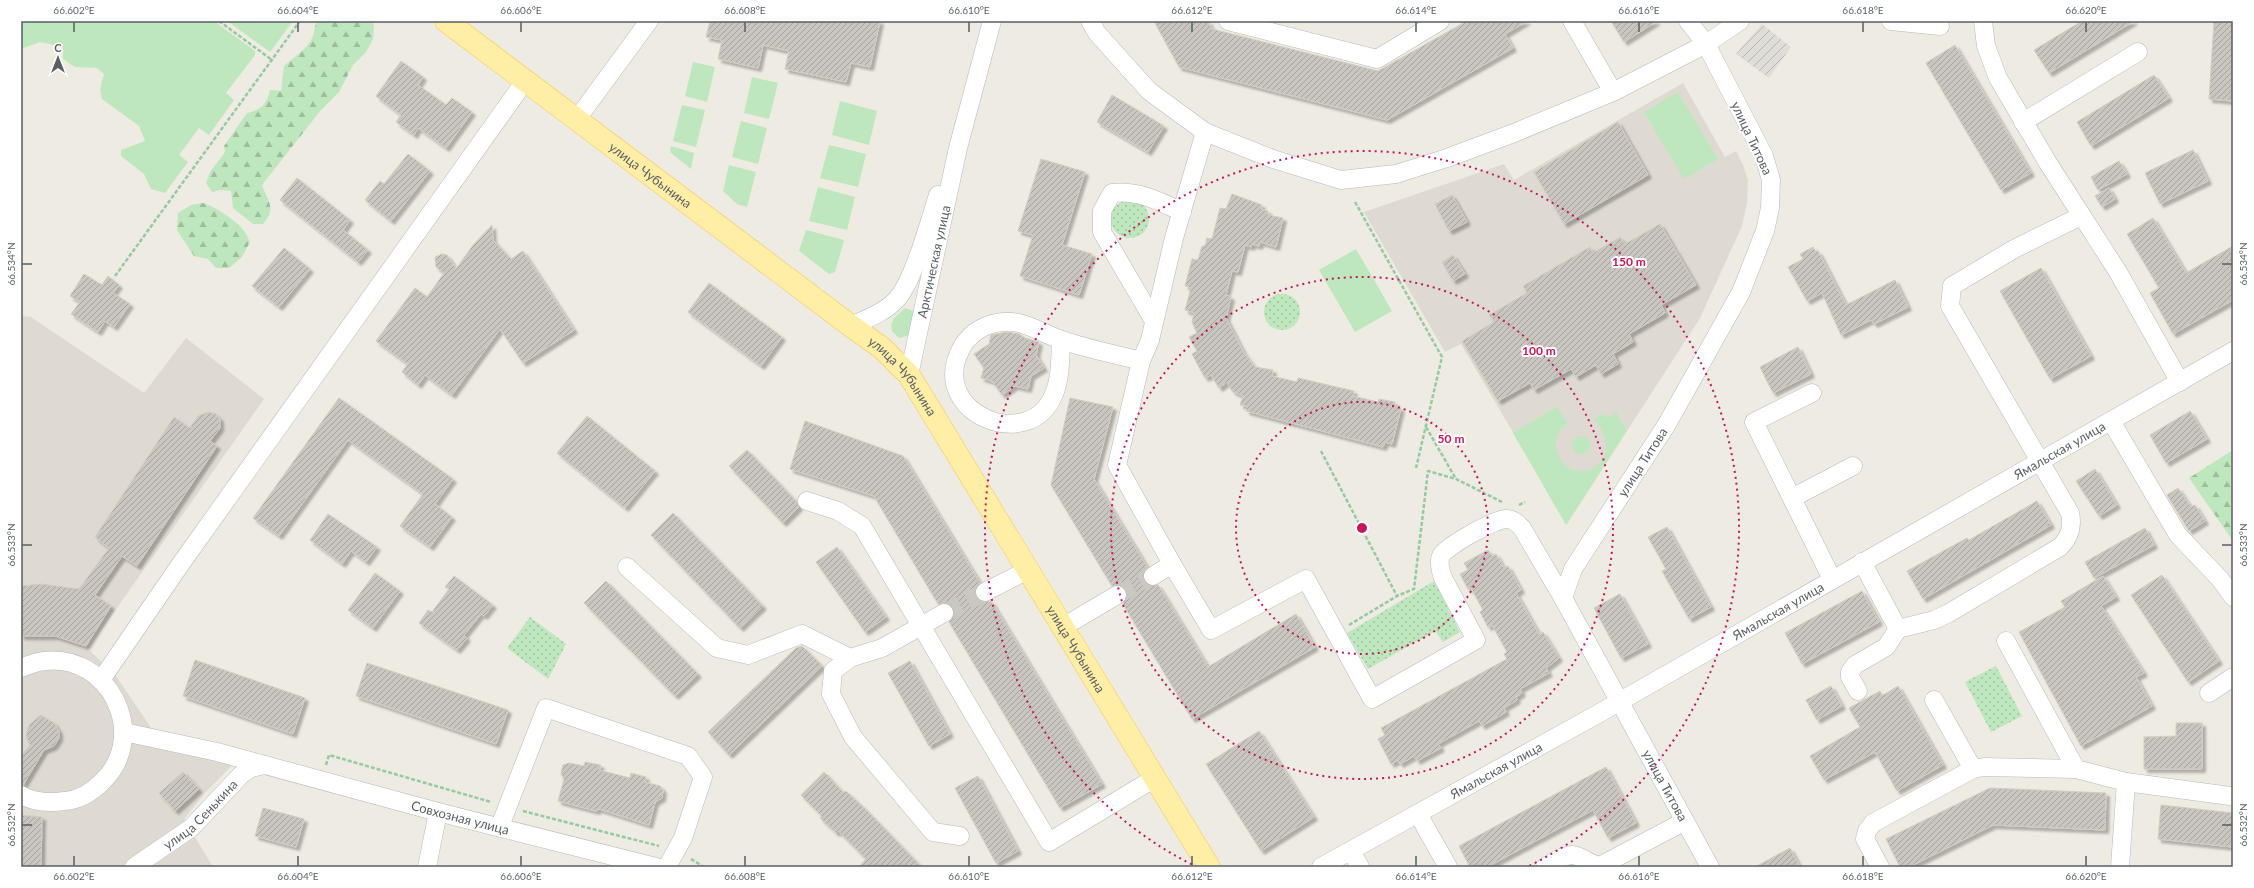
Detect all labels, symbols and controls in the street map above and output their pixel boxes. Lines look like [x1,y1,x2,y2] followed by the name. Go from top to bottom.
[53,4,95,16] text: 66.602°E
[277,4,319,16] text: 66.604°E
[500,4,542,16] text: 66.606°E
[724,4,766,16] text: 66.608°E
[948,4,990,16] text: 66.610°E
[1171,4,1213,16] text: 66.612°E
[1395,4,1437,16] text: 66.614°E
[1618,4,1660,16] text: 66.616°E
[1842,4,1884,16] text: 66.618°E
[2065,4,2107,16] text: 66.620°E
[38,38,78,78] north arrow
[54,41,62,54] text: С
[1728,99,1776,177] street label: улица Титова
[606,139,695,211] street label: улица Чубынина
[914,204,953,320] street label: Арктическая улица
[5,242,17,286] text: 66.534°N
[2237,242,2249,286] text: 66.534°N
[1612,254,1646,269] text: 150 m
[865,333,940,419] street label: улица Чубынина
[1522,343,1556,358] text: 100 m
[2010,418,2108,483] street label: Ямальская улица
[1614,425,1671,500] street label: улица Титова
[1438,431,1464,446] text: 50 m
[1355,521,1369,535] centre of rings
[5,523,17,567] text: 66.533°N
[2237,523,2249,567] text: 66.533°N
[1729,578,1827,644] street label: Ямальская улица
[1043,602,1109,696] street label: улица Чубынина
[1446,738,1545,803] street label: Ямальская улица
[1639,747,1691,824] street label: улица Титова
[160,776,241,853] street label: улица Сенькина
[409,797,511,838] street label: Совхозная улица
[5,803,17,847] text: 66.532°N
[2237,803,2249,847] text: 66.532°N
[53,870,95,882] text: 66.602°E
[277,870,319,882] text: 66.604°E
[500,870,542,882] text: 66.606°E
[724,870,766,882] text: 66.608°E
[948,870,990,882] text: 66.610°E
[1171,870,1213,882] text: 66.612°E
[1395,870,1437,882] text: 66.614°E
[1618,870,1660,882] text: 66.616°E
[1842,870,1884,882] text: 66.618°E
[2065,870,2107,882] text: 66.620°E

